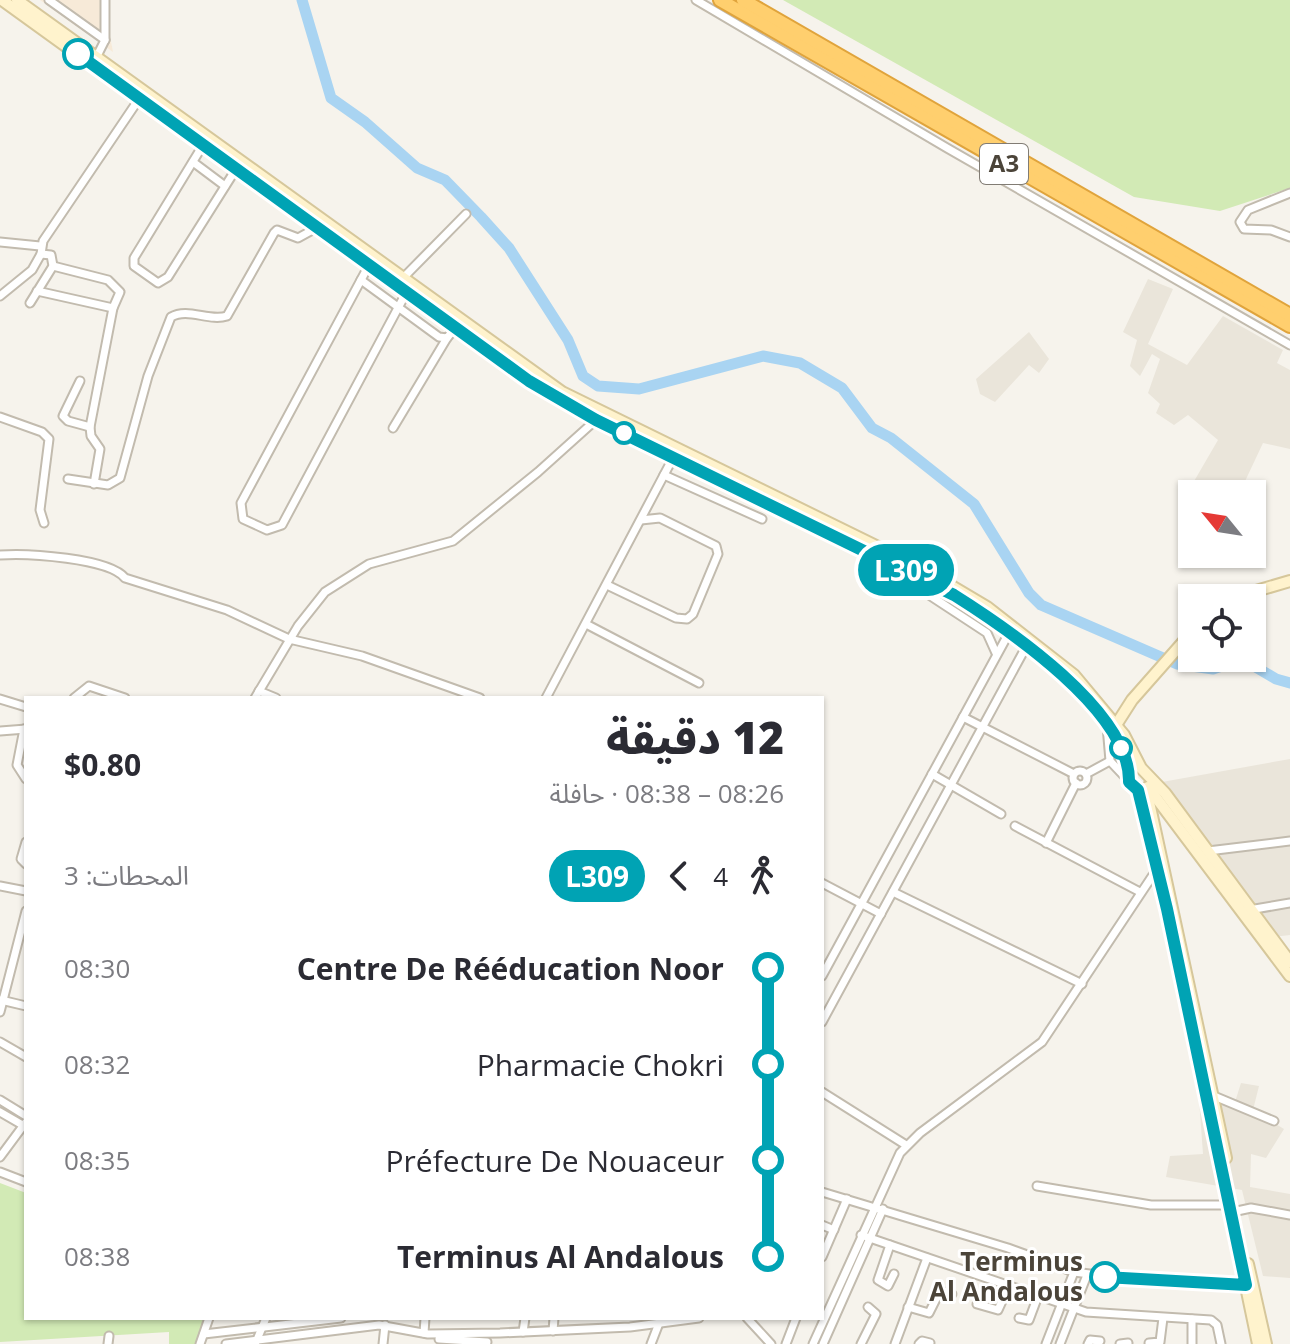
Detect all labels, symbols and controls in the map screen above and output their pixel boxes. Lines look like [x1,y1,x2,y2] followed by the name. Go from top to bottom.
[63,39,93,69] unlabelled marker
[980,144,1028,184] road number: A3
[613,422,635,444] unlabelled marker
[1178,480,1266,568] north arrow
[1178,480,1266,672] map controls
[850,544,962,596] line badge: L309
[874,551,938,589] text: L309
[1178,584,1266,672] button: locate
[606,707,784,767] text: 12 دقيقة
[1110,737,1132,759] unlabelled marker
[64,744,141,785] text: $0.80
[550,775,784,811] text: 08:26 – 08:38 · حافلة
[657,854,701,898] icon: back
[740,854,784,898] icon: walk
[64,857,189,893] text: المحطات: 3
[565,857,629,895] text: L309
[713,858,728,894] text: 4
[297,948,724,989] text: Centre De Rééducation Noor
[64,950,130,986] text: 08:30
[477,1044,724,1085] text: Pharmacie Chokri
[64,1046,130,1082] text: 08:32
[386,1140,724,1181] text: Préfecture De Nouaceur
[64,1142,130,1178] text: 08:35
[397,1236,724,1277] text: Terminus Al Andalous
[64,1238,130,1274] text: 08:38
[929,1243,1083,1309] place label: Terminus Al Andalous
[1090,1262,1120,1292] marker: Terminus Al Andalous

